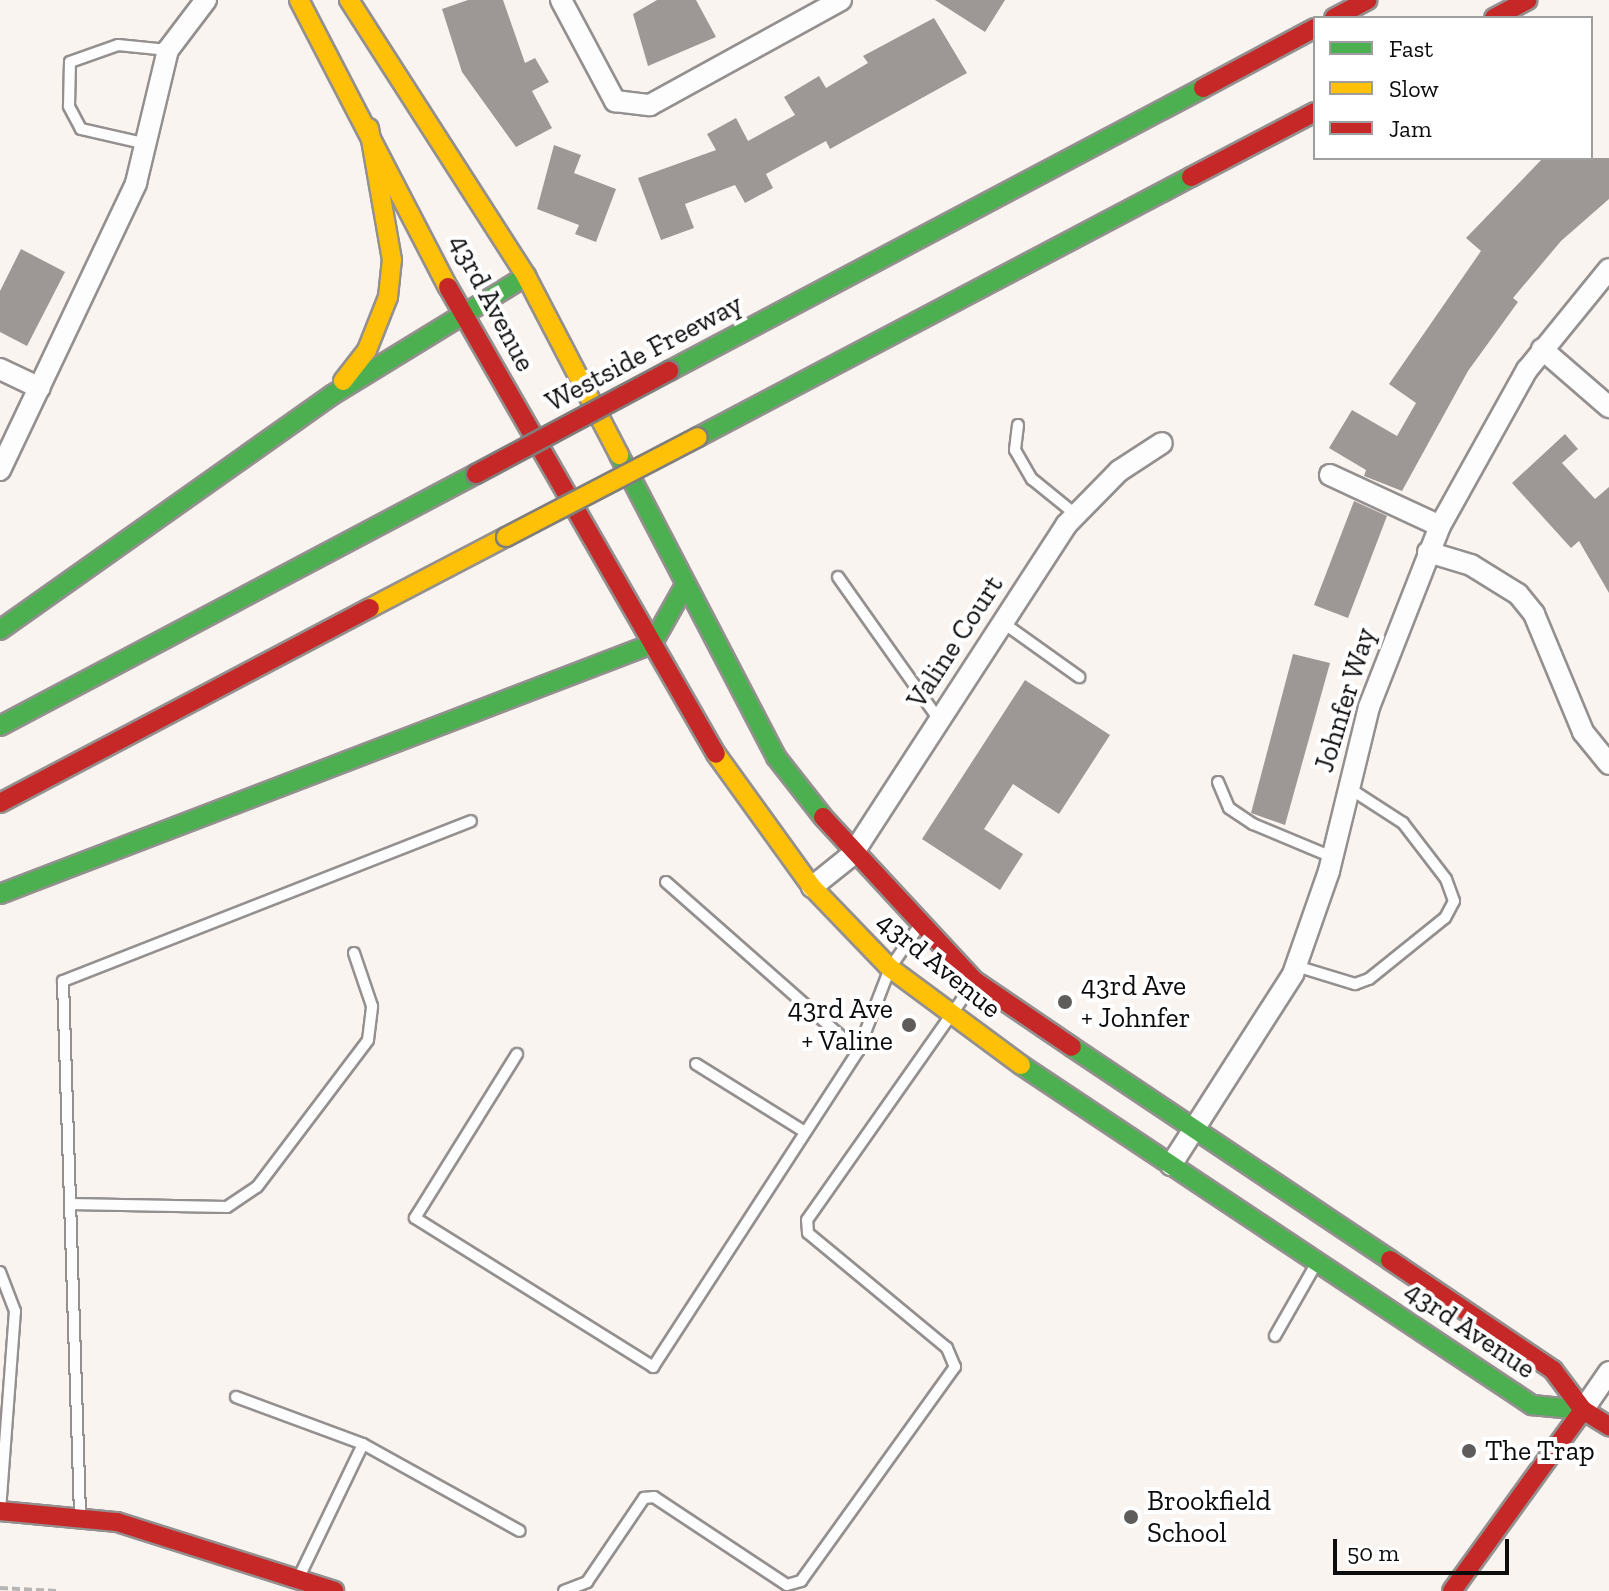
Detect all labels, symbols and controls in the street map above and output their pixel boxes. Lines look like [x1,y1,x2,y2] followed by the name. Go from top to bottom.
[1313,16,1593,160] legend
[1389,34,1433,63] text: Fast
[1389,74,1439,103] text: Slow
[1389,114,1432,143] text: Jam
[442,228,542,378] street label: 43rd Avenue
[540,287,748,419] street label: Westside Freeway
[900,570,1010,714] street label: Valine Court
[1307,623,1383,777] street label: Johnfer Way
[870,904,1008,1026] street label: 43rd Avenue
[1081,969,1191,1035] place label: 43rd Ave + Johnfer
[787,992,893,1058] place label: 43rd Ave + Valine
[1056,993,1074,1011] marker: 43rd Ave + Johnfer
[900,1016,918,1034] marker: 43rd Ave + Valine
[1398,1274,1542,1386] street label: 43rd Avenue
[1485,1434,1595,1468] place label: The Trap
[1460,1442,1478,1460] marker: The Trap
[1147,1484,1271,1550] place label: Brookfield School
[1122,1508,1140,1526] marker: Brookfield School
[1337,1523,1513,1573] scale bar
[1347,1538,1399,1567] text: 50 m

